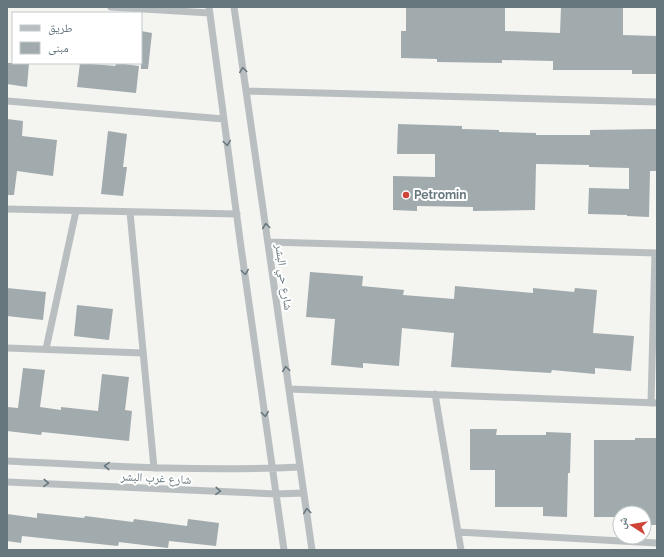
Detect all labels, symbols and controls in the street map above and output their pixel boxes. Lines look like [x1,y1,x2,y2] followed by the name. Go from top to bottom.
[12,12,142,64] legend
[48,21,73,35] text: طريق
[48,41,69,55] text: مبنى
[239,67,248,73] one-way arrow
[222,140,231,146] one-way arrow
[414,188,466,202] place label: Petromin
[401,190,411,200] marker: Petromin
[262,223,271,229] one-way arrow
[269,242,296,311] street label: شارع حي البشر
[240,269,249,275] one-way arrow
[282,366,291,372] one-way arrow
[260,411,269,417] one-way arrow
[104,461,110,470] one-way arrow
[119,469,192,488] street label: شارع غرب البشر
[43,479,49,488] one-way arrow
[215,487,221,496] one-way arrow
[612,505,652,545] north arrow
[303,508,312,514] one-way arrow
[615,516,631,530] text: ش

